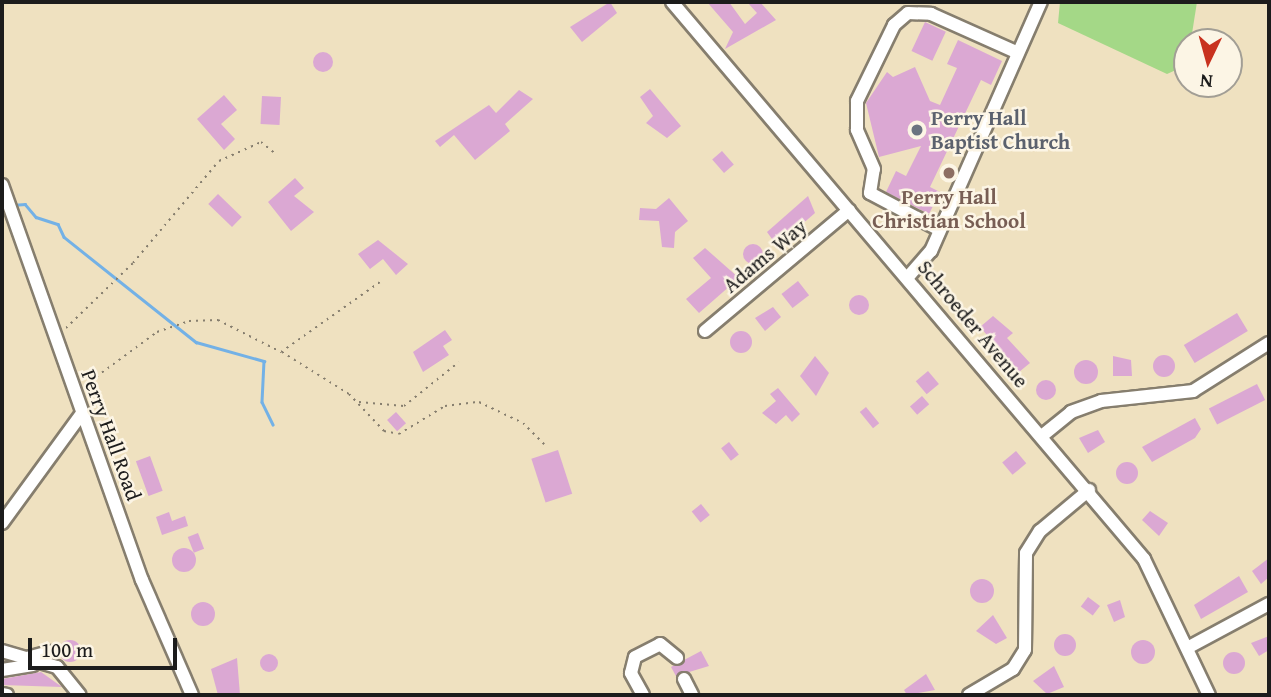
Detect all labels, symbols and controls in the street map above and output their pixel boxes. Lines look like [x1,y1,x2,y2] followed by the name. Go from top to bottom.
[1173,28,1243,98] north arrow
[1199,67,1214,96] text: N
[931,105,1070,155] place label: Perry Hall Baptist Church
[909,122,925,138] marker: Perry Hall Baptist Church
[941,165,957,181] marker: Perry Hall Christian School
[872,184,1026,234] place label: Perry Hall Christian School
[718,214,812,298] street label: Adams Way
[912,255,1034,393] street label: Schroeder Avenue
[76,366,146,504] street label: Perry Hall Road
[32,624,180,668] scale bar
[41,634,93,665] text: 100 m

